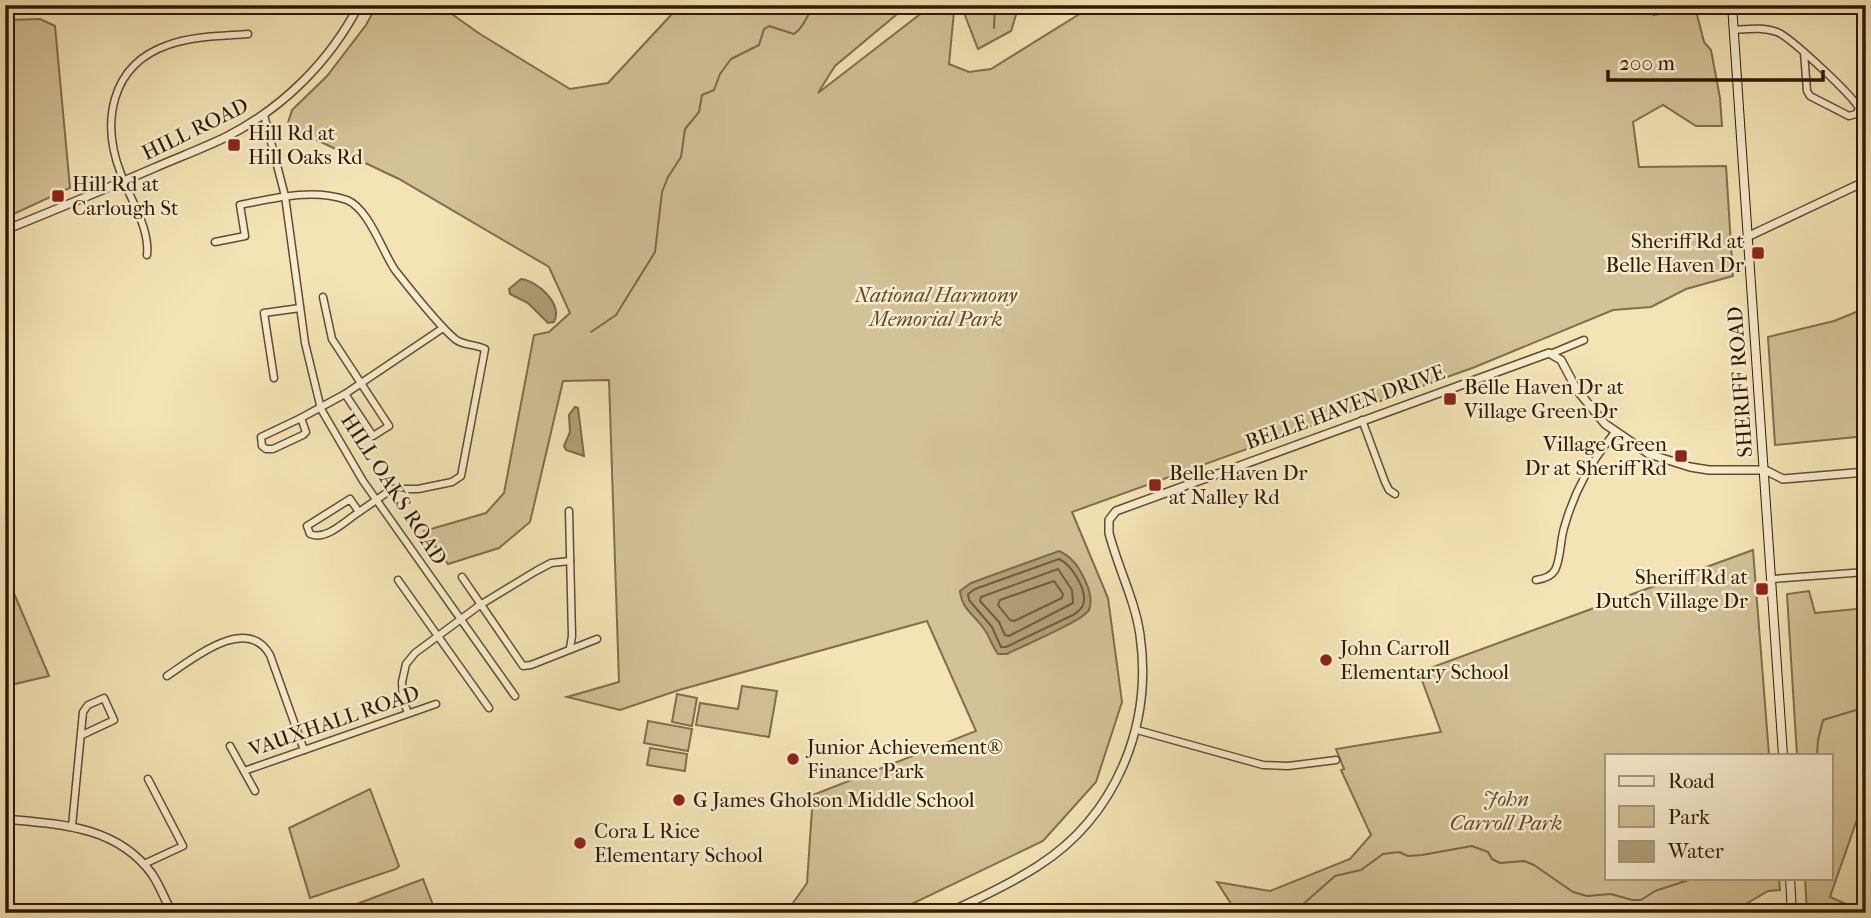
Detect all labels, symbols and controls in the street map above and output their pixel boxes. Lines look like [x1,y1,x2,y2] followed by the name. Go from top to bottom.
[1608,38,1824,82] scale bar
[1619,51,1675,75] text: 200 m
[138,93,252,165] street label: HILL ROAD
[248,121,363,169] place label: Hill Rd at Hill Oaks Rd
[226,137,242,153] marker: Hill Rd at Hill Oaks Rd
[72,172,179,220] place label: Hill Rd at Carlough St
[50,188,66,204] marker: Hill Rd at Carlough St
[1606,229,1745,277] place label: Sheriff Rd at Belle Haven Dr
[1750,245,1766,261] marker: Sheriff Rd at Belle Haven Dr
[854,283,1018,331] park label: National Harmony Memorial Park
[1723,306,1757,458] street label: SHERIFF ROAD
[1242,360,1448,454] street label: BELLE HAVEN DRIVE
[1463,375,1625,423] place label: Belle Haven Dr at Village Green Dr
[1442,391,1458,407] marker: Belle Haven Dr at Village Green Dr
[336,409,452,569] street label: HILL OAKS ROAD
[1524,432,1668,480] place label: Village Green Dr at Sheriff Rd
[1673,448,1689,464] marker: Village Green Dr at Sheriff Rd
[1169,461,1307,509] place label: Belle Haven Dr at Nalley Rd
[1147,477,1163,493] marker: Belle Haven Dr at Nalley Rd
[1595,565,1749,613] place label: Sheriff Rd at Dutch Village Dr
[1754,581,1770,597] marker: Sheriff Rd at Dutch Village Dr
[1338,636,1509,684] place label: John Carroll Elementary School
[1318,652,1334,668] marker: John Carroll Elementary School
[245,681,422,762] street label: VAUXHALL ROAD
[805,735,1003,783] place label: Junior Achievement® Finance Park
[785,751,801,767] marker: Junior Achievement® Finance Park
[1605,754,1832,880] legend
[1668,769,1715,793] text: Road
[1450,787,1562,835] park label: John Carroll Park
[693,788,975,812] place label: G James Gholson Middle School
[671,792,687,808] marker: G James Gholson Middle School
[1668,805,1710,829] text: Park
[594,819,763,867] place label: Cora L Rice Elementary School
[572,835,588,851] marker: Cora L Rice Elementary School
[1667,839,1724,863] text: Water

